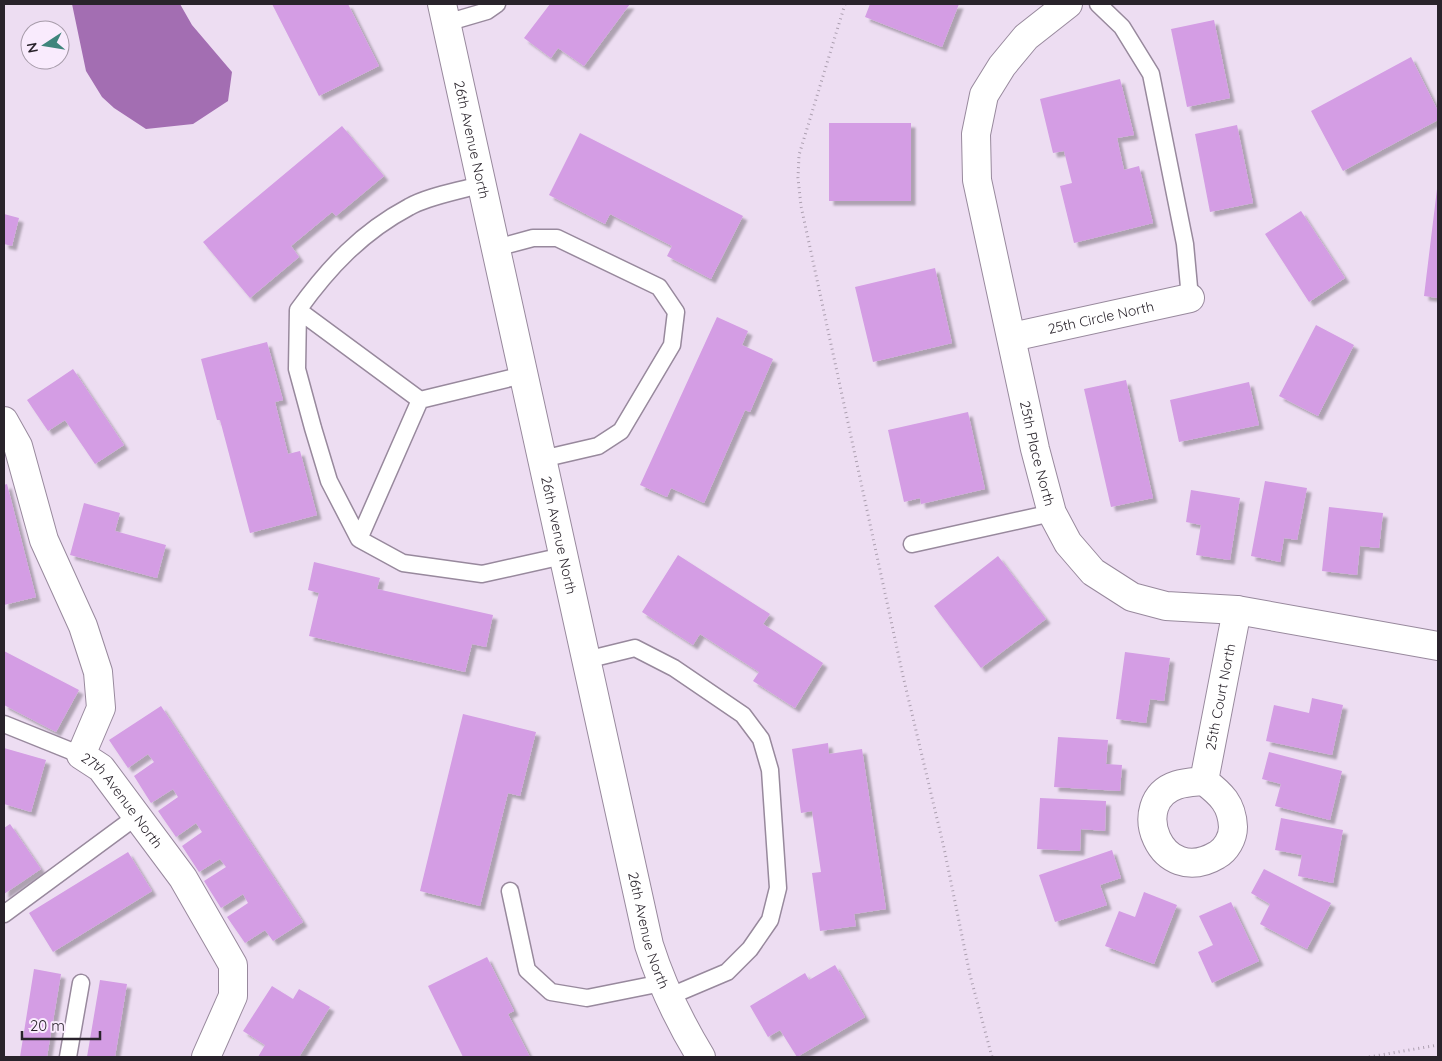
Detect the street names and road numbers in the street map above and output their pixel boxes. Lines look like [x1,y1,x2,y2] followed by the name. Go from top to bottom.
[450,79,494,200] street label: 26th Avenue North
[1046,297,1156,338] street label: 25th Circle North
[1016,399,1059,508] street label: 25th Place North
[537,475,581,596] street label: 26th Avenue North
[1201,642,1239,752] street label: 25th Court North
[78,749,167,852] street label: 27th Avenue North
[624,870,673,991] street label: 26th Avenue North

